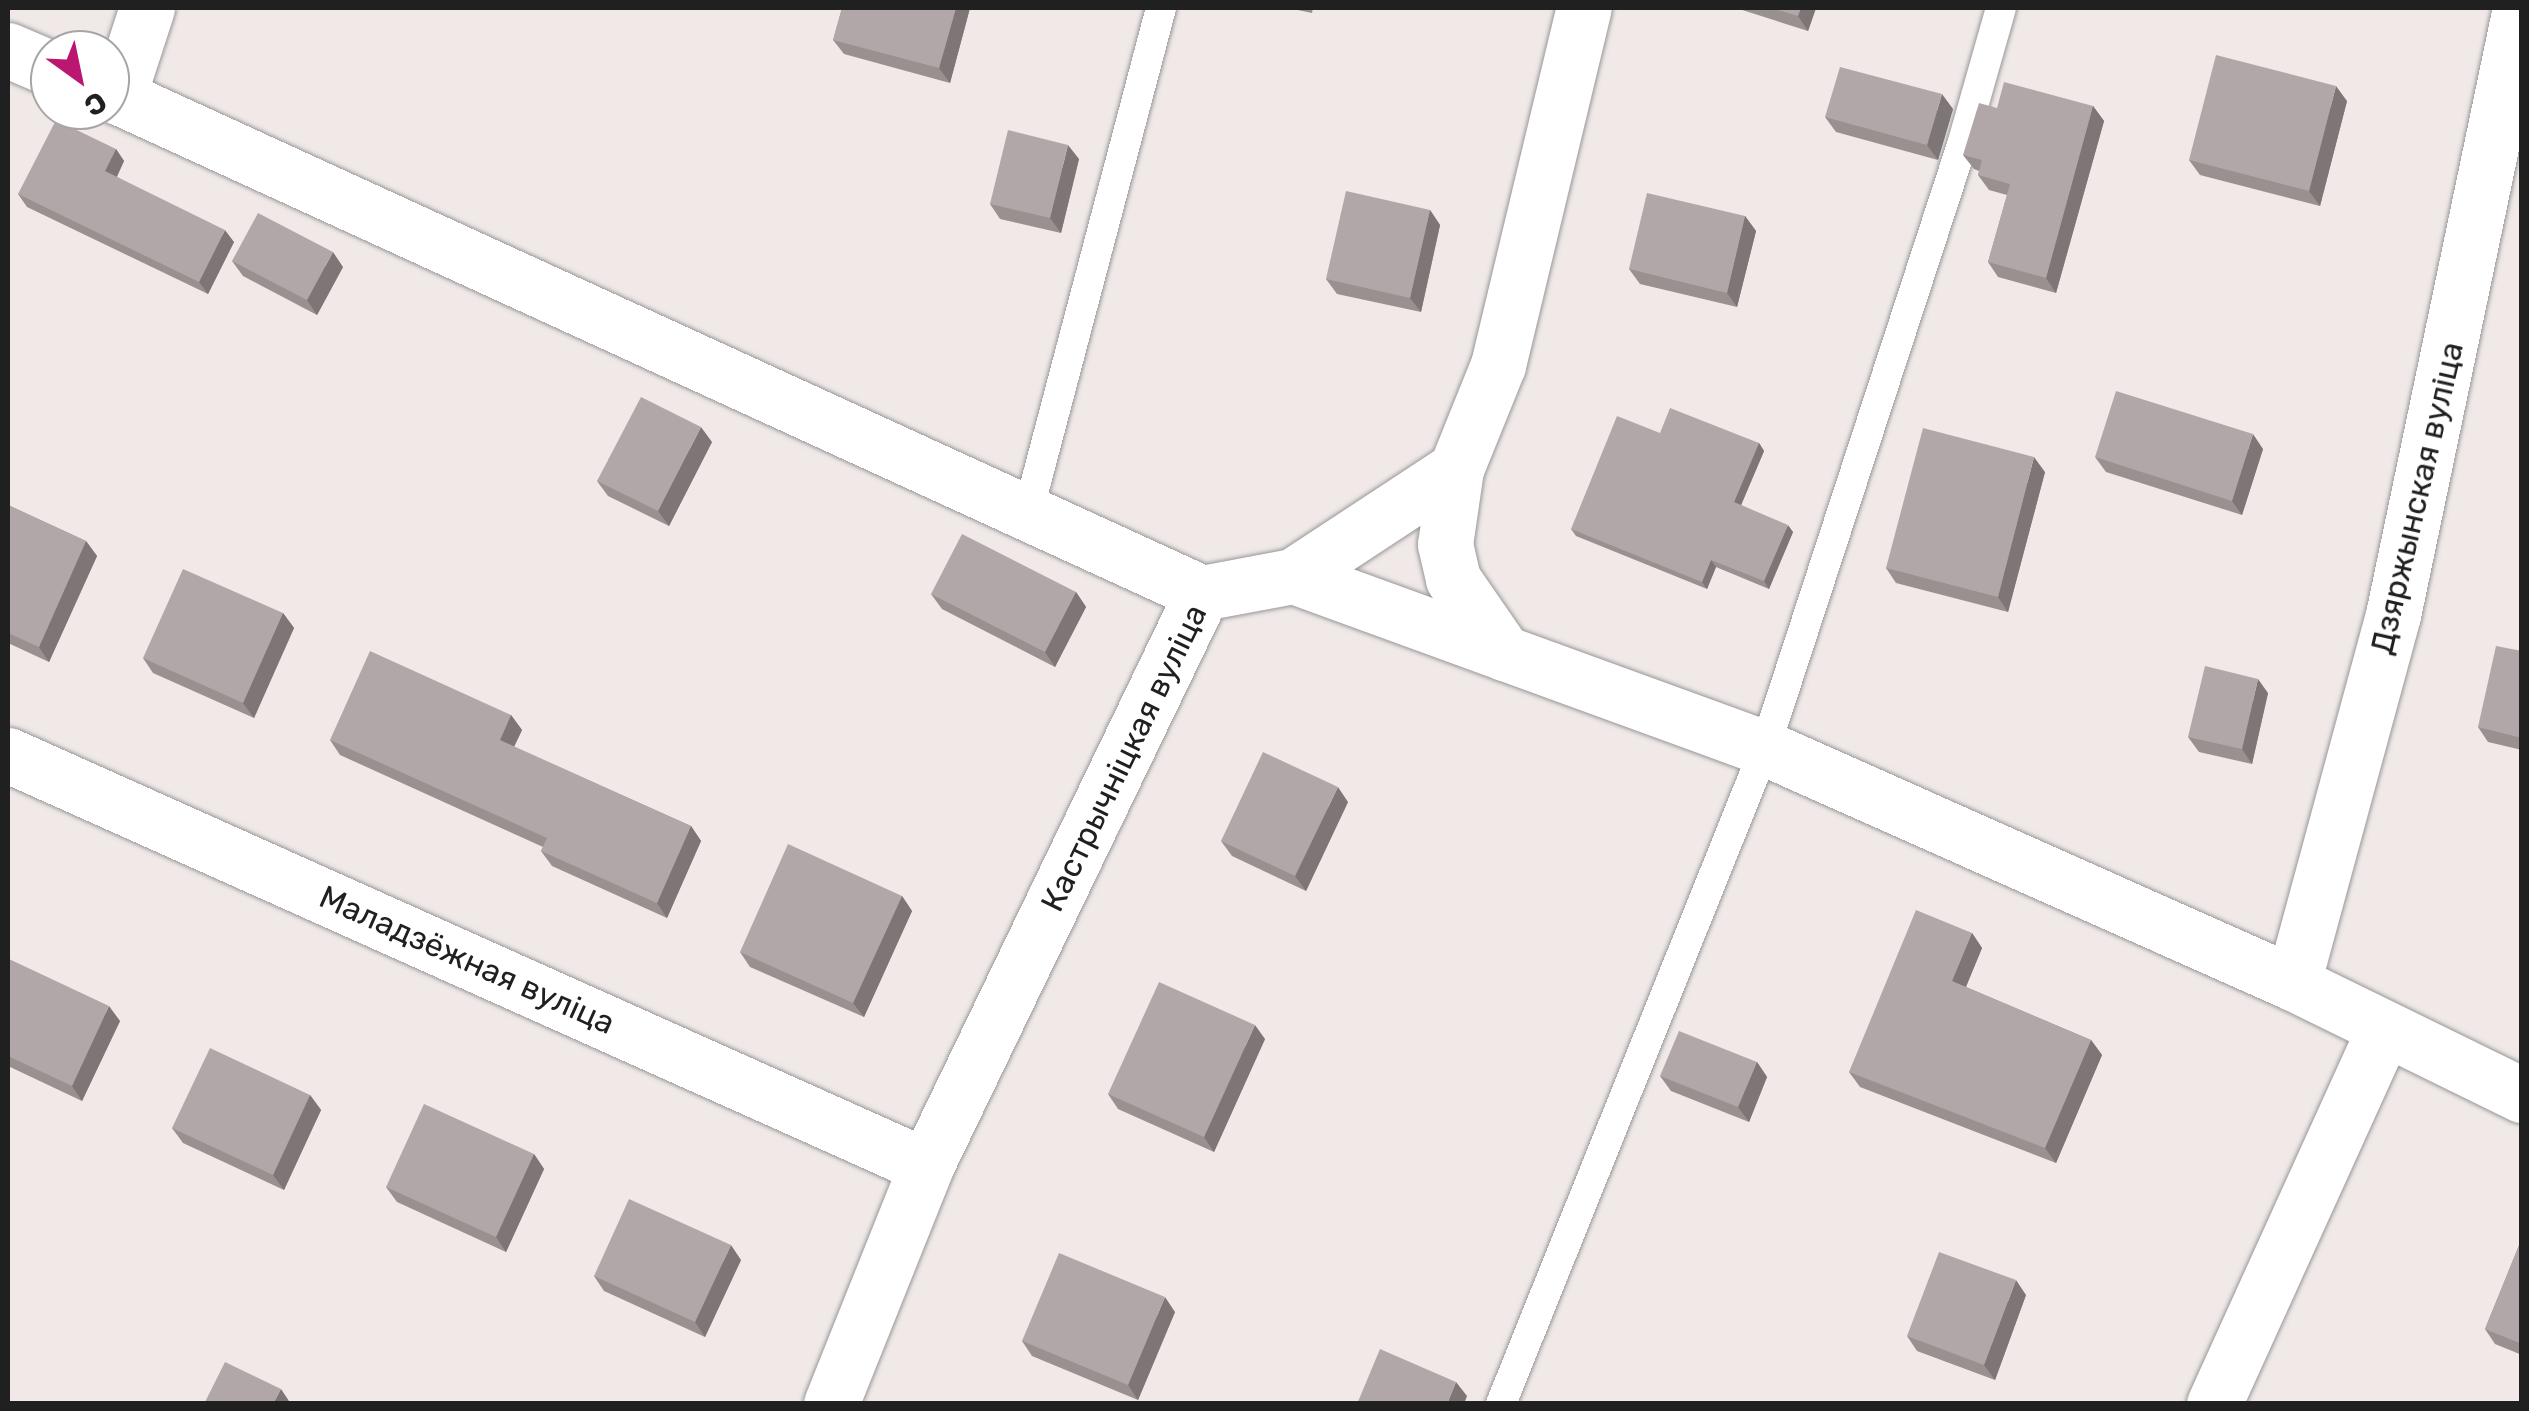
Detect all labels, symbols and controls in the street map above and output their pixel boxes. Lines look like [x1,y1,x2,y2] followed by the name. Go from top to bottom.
[30,30,130,130] north arrow
[78,85,113,123] text: С
[2362,338,2472,658] street label: Дзяржынская вуліца
[1033,598,1215,918] street label: Кастрычніцкая вуліца
[313,878,621,1042] street label: Маладзёжная вуліца

